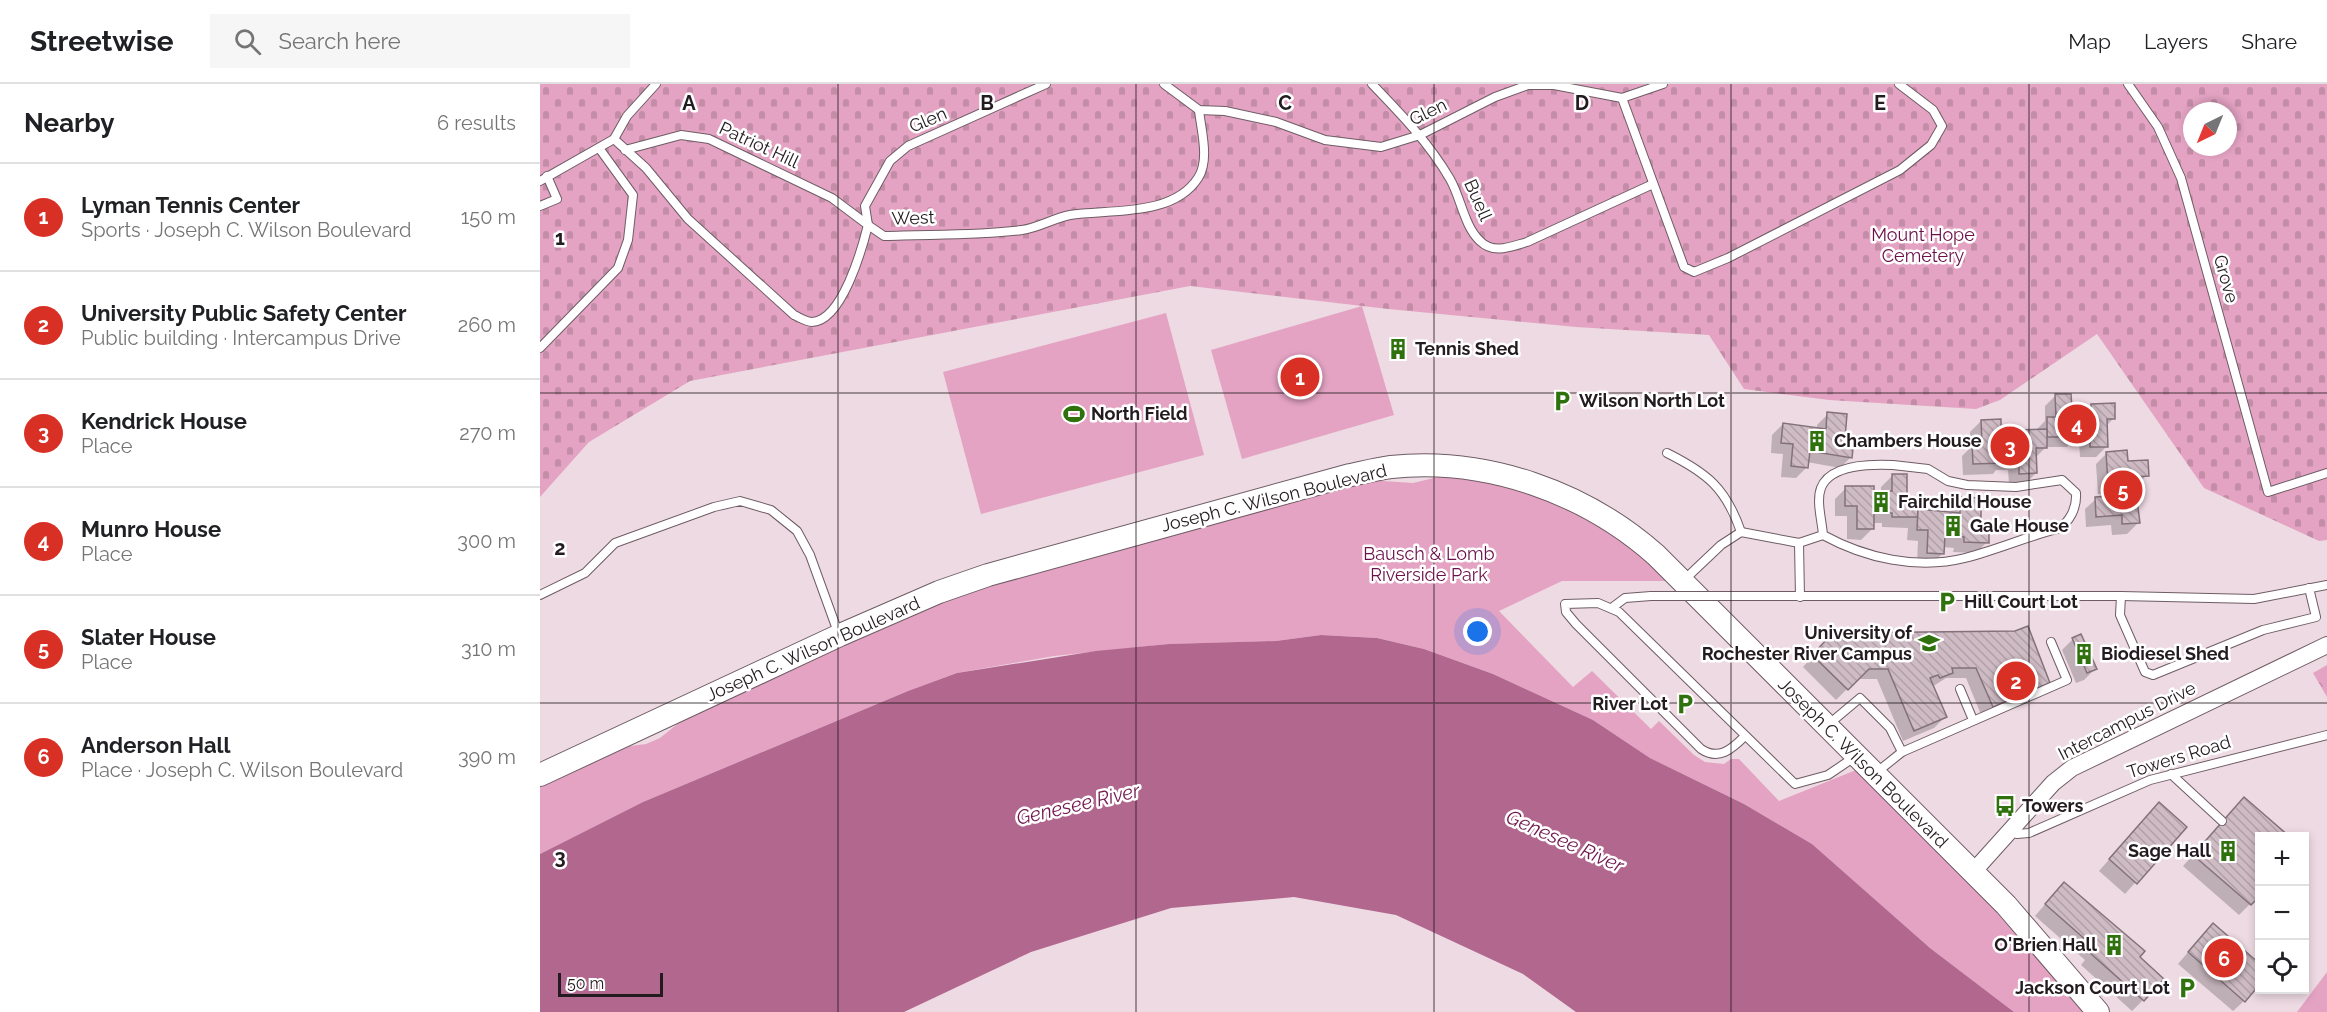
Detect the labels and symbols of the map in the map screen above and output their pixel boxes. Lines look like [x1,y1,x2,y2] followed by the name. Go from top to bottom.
[682,91,696,115] text: A
[980,91,994,115] text: B
[1278,91,1292,115] text: C
[1575,91,1589,115] text: D
[1874,91,1886,115] text: E
[1406,94,1450,130] street label: Glen
[906,102,950,137] street label: Glen
[2183,102,2237,156] north arrow
[716,117,802,172] street label: Patriot Hill
[1460,176,1497,224] street label: Buell
[891,206,935,229] street label: West
[1871,224,1975,266] park label: Mount Hope Cemetery
[555,226,565,250] text: 1
[2210,252,2243,306] street label: Grove
[1386,337,1410,361] building icon: Tennis Shed
[1415,338,1519,359] place label: Tennis Shed
[1280,354,1320,400] pin: 1
[1550,389,1574,413] parking icon: Wilson North Lot
[1579,390,1725,411] place label: Wilson North Lot
[1062,402,1086,426] sports icon: North Field
[2058,402,2096,446] pin: 4
[1091,403,1188,424] place label: North Field
[1990,424,2030,469] pin: 3
[1805,429,1829,453] building icon: Chambers House
[1834,430,1982,451] place label: Chambers House
[1159,459,1389,536] street label: Joseph C. Wilson Boulevard
[2104,468,2142,512] pin: 5
[1869,490,1893,514] building icon: Fairchild House
[1898,491,2032,512] place label: Fairchild House
[1941,514,1965,538] building icon: Gale House
[1970,515,2069,536] place label: Gale House
[554,536,566,560] text: 2
[1363,543,1495,585] park label: Bausch & Lomb Riverside Park
[1935,590,1959,614] parking icon: Hill Court Lot
[1964,591,2078,612] place label: Hill Court Lot
[703,592,923,705] street label: Joseph C. Wilson Boulevard
[1463,617,1492,646] your location
[1702,622,1913,664] place label: University of Rochester River Campus
[1917,631,1941,655] school or university icon: University of Rochester River Campus
[2072,642,2096,666] building icon: Biodiesel Shed
[2101,643,2229,664] place label: Biodiesel Shed
[1996,658,2036,704] pin: 2
[1774,673,1953,852] street label: Joseph C. Wilson Boulevard
[2054,677,2199,764] street label: Intercampus Drive
[1673,692,1697,716] parking icon: River Lot
[1592,693,1668,714] place label: River Lot
[2125,731,2233,782] street label: Towers Road
[1014,778,1143,830] water label: Genesee River
[1993,794,2017,818] bus stop icon: Towers
[2022,795,2083,816] place label: Towers
[1503,804,1628,878] water label: Genesee River
[2216,839,2240,863] building icon: Sage Hall
[2128,840,2211,861] place label: Sage Hall
[554,845,566,869] text: 3
[2102,933,2126,957] building icon: O'Brien Hall
[1994,934,2097,955] place label: O'Brien Hall
[2204,936,2244,980] pin: 6
[558,970,663,998] scale bar
[2175,976,2199,1000] parking icon: Jackson Court Lot
[2015,977,2170,998] place label: Jackson Court Lot

